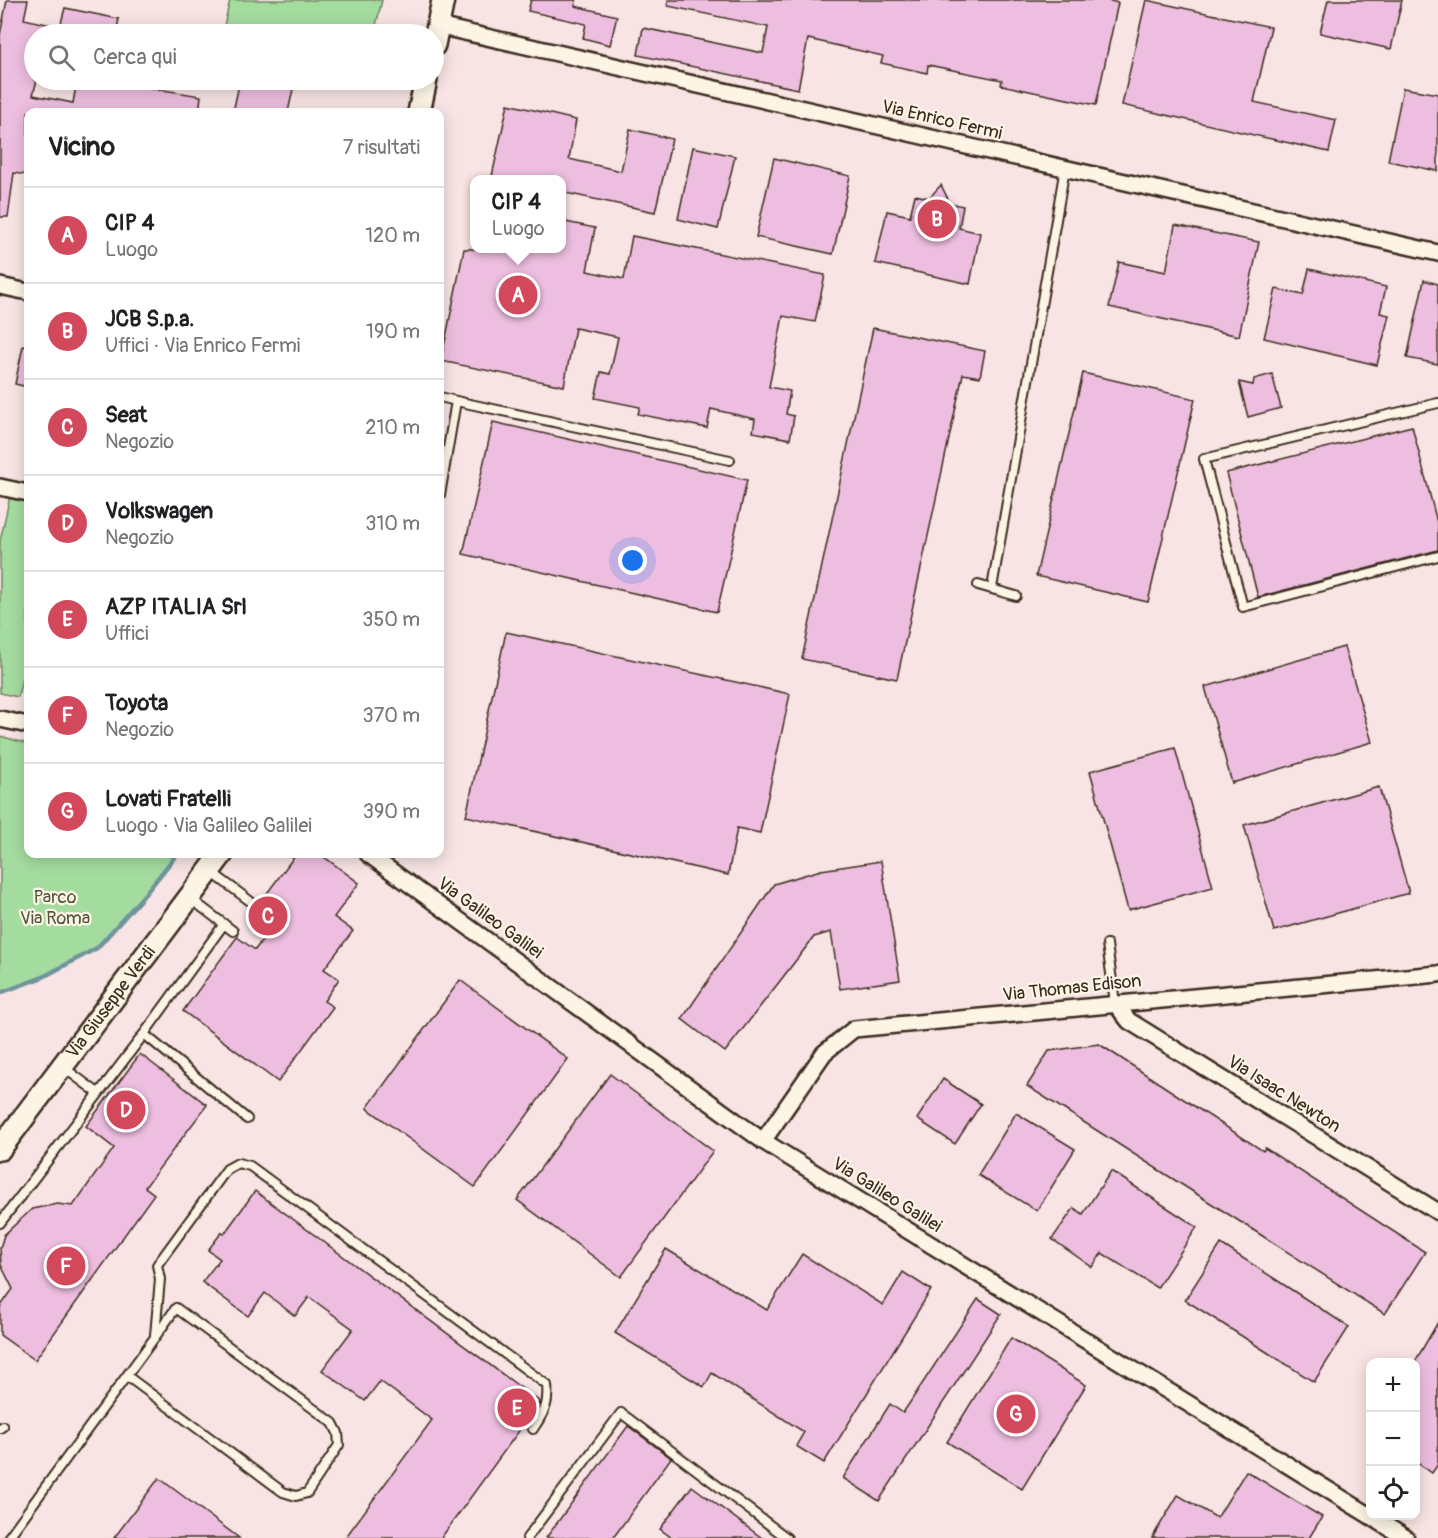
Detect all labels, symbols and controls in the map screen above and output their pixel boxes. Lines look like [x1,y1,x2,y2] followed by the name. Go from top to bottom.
[24,24,444,90] search box
[45,41,78,74] icon: search
[93,43,177,71] text: Cerca qui
[880,95,1004,145] street label: Via Enrico Fermi
[48,131,115,163] text: Vicino
[343,135,420,160] text: 7 risultati
[470,175,566,253] popup
[492,188,541,216] text: CIP 4
[918,196,956,242] pin: B
[105,209,154,237] text: CIP 4
[492,216,544,241] text: Luogo
[61,223,74,248] text: A
[365,223,420,248] text: 120 m
[105,237,158,262] text: Luogo
[498,272,538,318] pin: A
[105,305,194,333] text: JCB S.p.a.
[62,319,73,344] text: B
[366,319,420,344] text: 190 m
[105,333,300,358] text: Uffici · Via Enrico Fermi
[105,401,147,429] text: Seat
[61,415,74,440] text: C
[365,415,420,440] text: 210 m
[105,429,174,454] text: Negozio
[105,497,213,525] text: Volkswagen
[61,511,74,536] text: D
[365,511,420,536] text: 310 m
[105,525,174,550] text: Negozio
[618,546,647,575] your location
[105,593,247,621] text: AZP ITALIA Srl
[62,607,73,632] text: E
[362,607,420,632] text: 350 m
[105,621,149,646] text: Uffici
[105,689,168,717] text: Toyota
[61,703,74,728] text: F
[363,703,420,728] text: 370 m
[105,717,174,742] text: Negozio
[105,785,231,813] text: Lovati Fratelli
[61,799,74,824] text: G
[363,799,420,824] text: 390 m
[105,813,312,838] text: Luogo · Via Galileo Galilei
[433,872,547,964] street label: Via Galileo Galilei
[20,886,90,930] park label: Parco Via Roma
[248,894,288,938] pin: C
[61,941,160,1063] street label: Via Giuseppe Verdi
[1002,969,1142,1007] street label: Via Thomas Edison
[1223,1050,1345,1138] street label: Via Isaac Newton
[106,1088,146,1132] pin: D
[828,1152,946,1238] street label: Via Galileo Galilei
[46,1244,86,1288] pin: F
[1366,1358,1420,1520] map controls
[1366,1358,1420,1412] button: +
[498,1386,536,1430] pin: E
[996,1392,1036,1436] pin: G
[1366,1412,1420,1466] button: −
[1366,1466,1420,1520] button: locate

